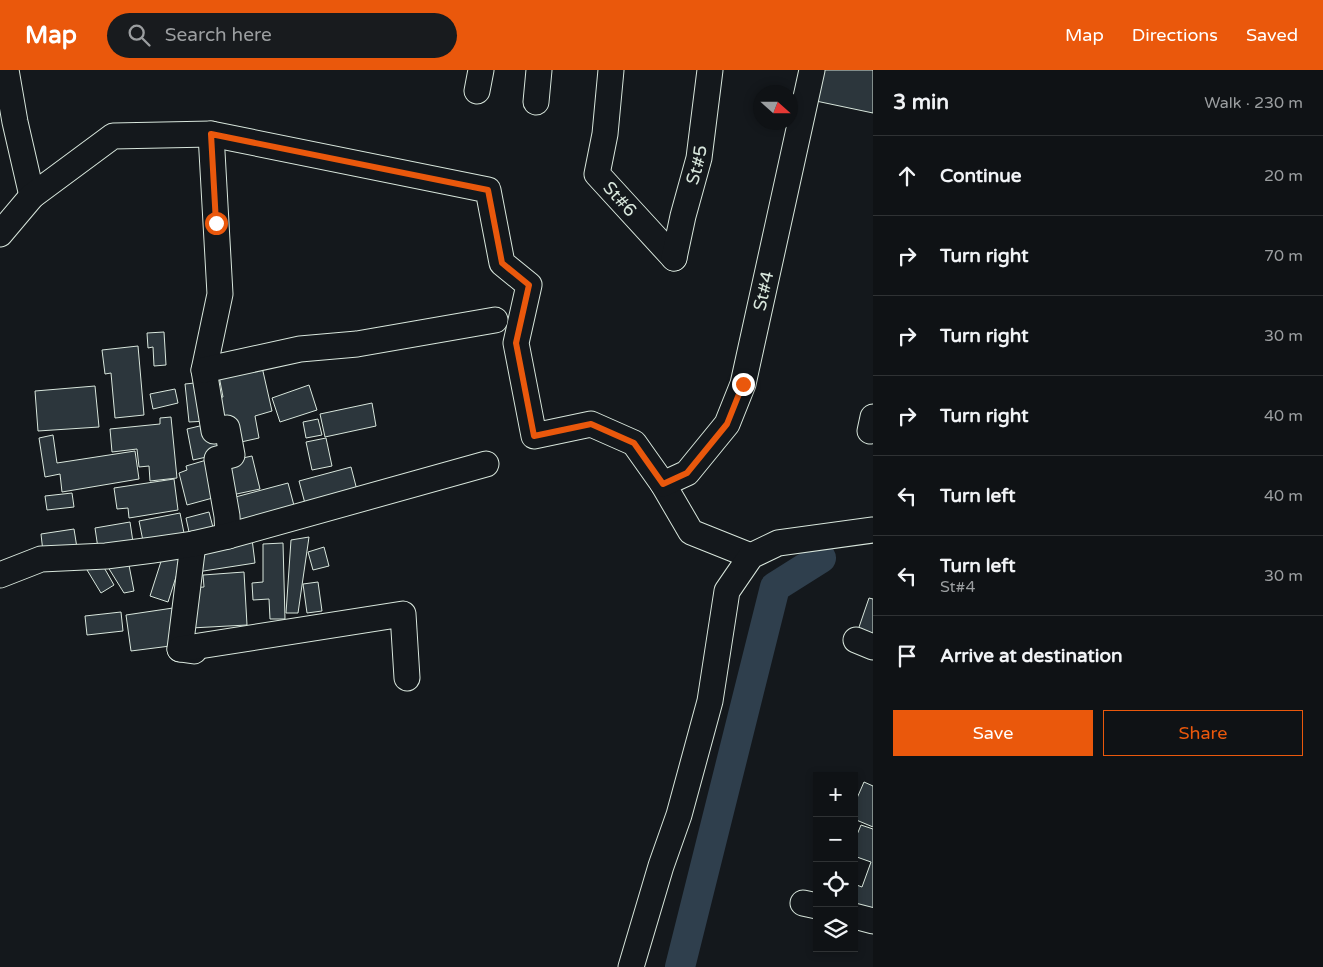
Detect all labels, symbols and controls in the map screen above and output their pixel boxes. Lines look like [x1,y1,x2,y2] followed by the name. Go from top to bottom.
[107,13,457,58] search box
[25,21,77,50] text: Map
[125,21,153,49] icon: search
[165,24,272,46] text: Search here
[1065,24,1104,46] text: Map
[1132,24,1218,46] text: Directions
[1246,24,1298,46] text: Saved
[753,85,798,130] north arrow
[893,90,949,115] text: 3 min
[1204,93,1303,113] text: Walk · 230 m
[681,144,712,187] street label: St#5
[893,162,921,190] icon: ahead
[940,165,1022,187] text: Continue
[1264,166,1303,186] text: 20 m
[598,177,642,221] street label: St#6
[205,212,228,235] route start
[893,242,921,270] icon: right
[940,245,1028,267] text: Turn right
[1264,246,1303,266] text: 70 m
[748,269,778,313] street label: St#4
[893,322,921,350] icon: right
[940,325,1028,347] text: Turn right
[1264,326,1303,346] text: 30 m
[732,373,755,396] route end
[893,402,921,430] icon: right
[940,405,1028,427] text: Turn right
[1264,406,1303,426] text: 40 m
[893,482,921,510] icon: left
[940,485,1016,507] text: Turn left
[1264,486,1303,506] text: 40 m
[940,555,1016,577] text: Turn left
[893,562,921,590] icon: left
[1264,566,1303,586] text: 30 m
[940,577,975,597] text: St#4
[893,642,921,670] icon: arrive
[940,645,1123,667] text: Arrive at destination
[893,710,1093,756] button: Save
[1103,710,1303,756] button: Share
[813,772,858,952] map controls
[813,772,858,817] button: +
[813,817,858,862] button: −
[813,862,858,907] button: locate
[813,907,858,952] button: layers

